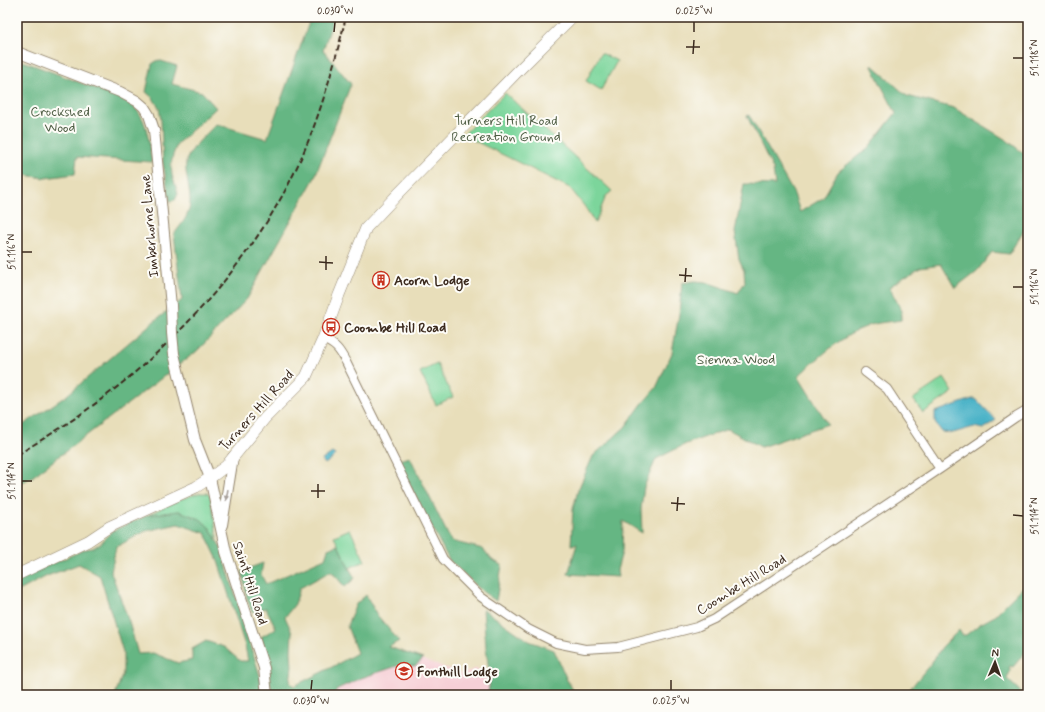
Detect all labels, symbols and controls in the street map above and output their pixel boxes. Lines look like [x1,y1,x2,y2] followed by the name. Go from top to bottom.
[317,4,353,18] text: 0.030°W
[676,4,712,18] text: 0.025°W
[1028,39,1042,76] text: 51.118°N
[30,103,90,137] park label: Crockshed Wood
[451,112,561,146] park label: Turners Hill Road Recreation Ground
[137,173,163,278] street label: Imberhorne Lane
[5,234,19,270] text: 51.116°N
[1028,269,1042,305] text: 51.116°N
[371,270,391,290] building icon: Acorn Lodge
[394,272,470,292] place label: Acorn Lodge
[321,317,341,337] bus stop icon: Coombe Hill Road
[344,319,446,337] place label: Coombe Hill Road
[697,351,775,369] park label: Sienna Wood
[215,366,298,455] street label: Turners Hill Road
[5,462,19,500] text: 51.114°N
[224,488,230,501] one-way arrow
[1028,497,1042,535] text: 51.114°N
[228,539,272,627] street label: Saint Hill Road
[693,550,790,620] street label: Coombe Hill Road
[975,642,1015,682] north arrow
[991,646,999,660] text: N
[394,661,414,681] school or university icon: Fonthill Lodge
[417,663,498,684] place label: Fonthill Lodge
[293,694,329,708] text: 0.030°W
[653,694,689,708] text: 0.025°W

